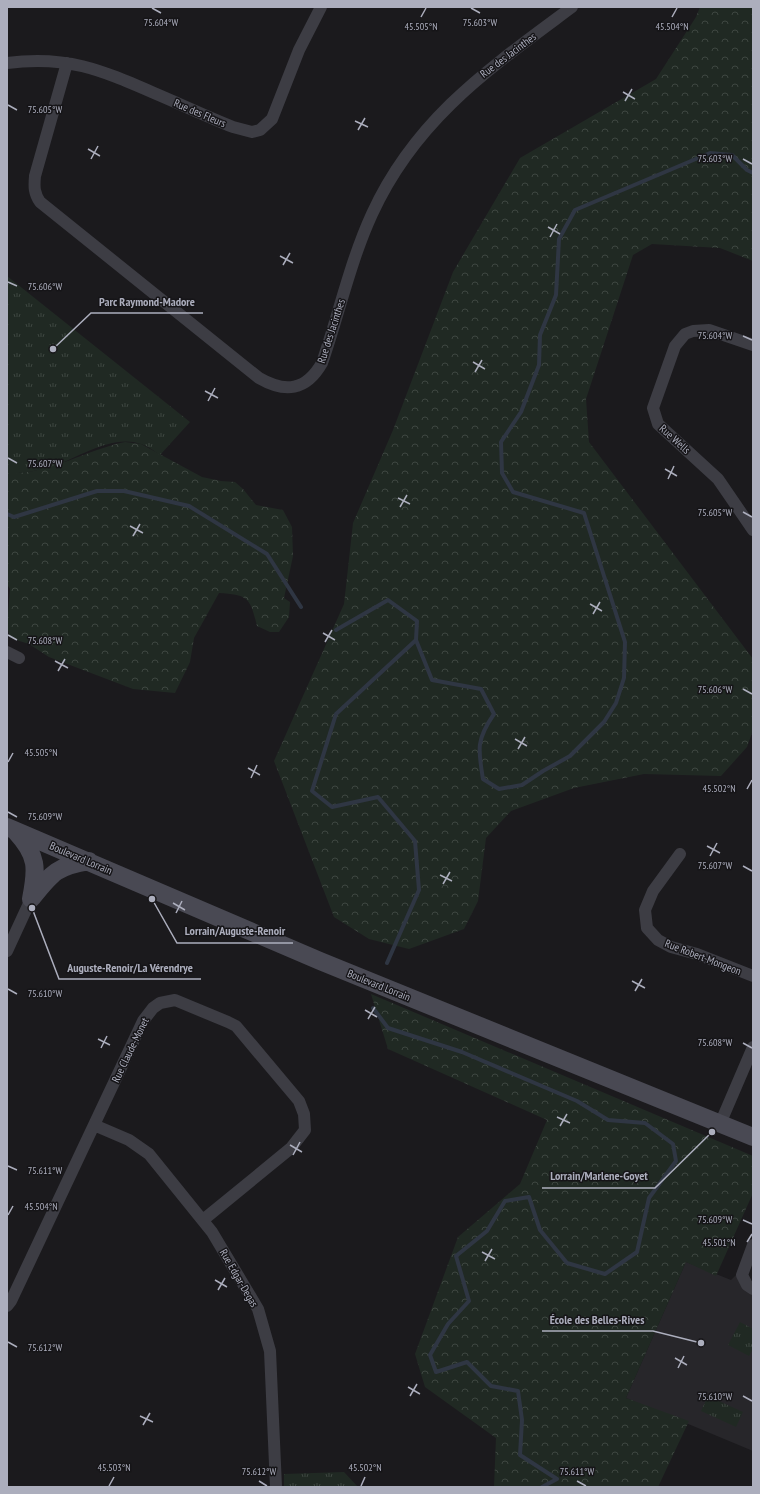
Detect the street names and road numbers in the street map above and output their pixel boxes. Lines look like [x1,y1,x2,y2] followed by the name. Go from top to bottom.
[477,29,539,81] street label: Rue des Jacinthes
[172,96,229,130] street label: Rue des Fleurs
[314,297,348,365] street label: Rue des Jacinthes
[657,421,694,457] street label: Rue Wells
[47,838,115,878] street label: Boulevard Lorrain
[663,936,743,978] street label: Rue Robert-Mongeon
[345,966,413,1004] street label: Boulevard Lorrain
[108,1015,152,1085] street label: Rue Claude-Monet
[217,1246,261,1310] street label: Rue Edgar-Degas

